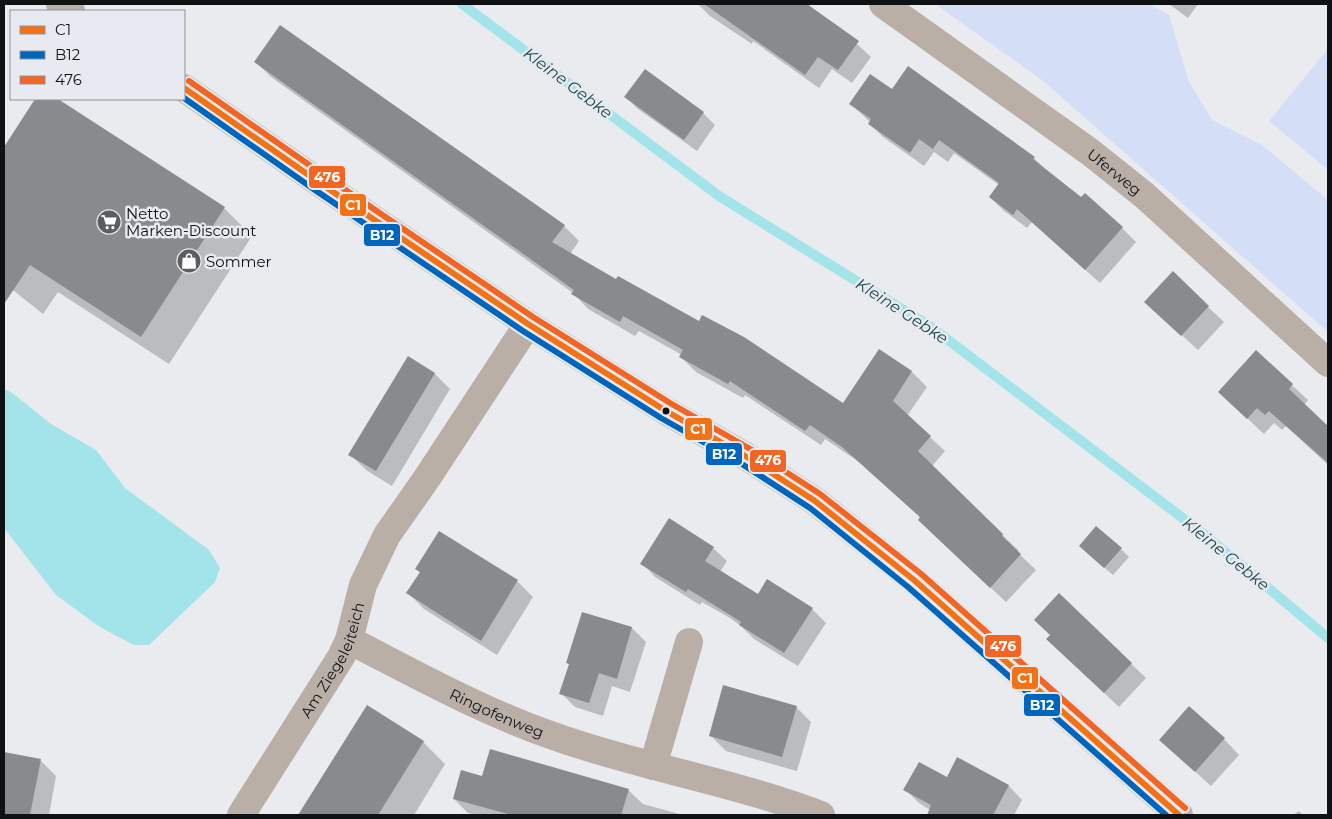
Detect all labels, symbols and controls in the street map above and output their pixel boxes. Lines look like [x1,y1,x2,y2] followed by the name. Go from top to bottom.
[10,10,185,100] legend
[55,20,71,39] text: C1
[520,44,616,122] water label: Kleine Gebke
[55,45,80,64] text: B12
[55,70,82,89] text: 476
[1084,144,1146,199] street label: Uferweg
[308,165,346,189] line badge: 476
[314,168,340,186] text: 476
[339,193,367,217] line badge: C1
[345,196,361,214] text: C1
[126,204,256,240] place label: Netto Marken-Discount
[96,209,122,235] supermarket icon: Netto Marken-Discount
[363,223,401,247] line badge: B12
[370,226,394,244] text: B12
[176,248,202,274] shop icon: Sommer
[206,252,272,271] place label: Sommer
[852,274,952,348] water label: Kleine Gebke
[661,406,671,416] unlabelled marker
[684,417,713,441] line badge: C1
[690,420,706,438] text: C1
[705,442,743,466] line badge: B12
[712,445,736,463] text: B12
[749,449,787,473] line badge: 476
[755,451,781,469] text: 476
[1179,513,1273,595] water label: Kleine Gebke
[296,600,368,721] street label: Am Ziegeleiteich
[984,634,1022,658] line badge: 476
[990,637,1016,655] text: 476
[1011,666,1039,690] line badge: C1
[1017,669,1033,687] text: C1
[447,684,547,741] street label: Ringofenweg
[1023,693,1061,717] line badge: B12
[1030,696,1054,714] text: B12

